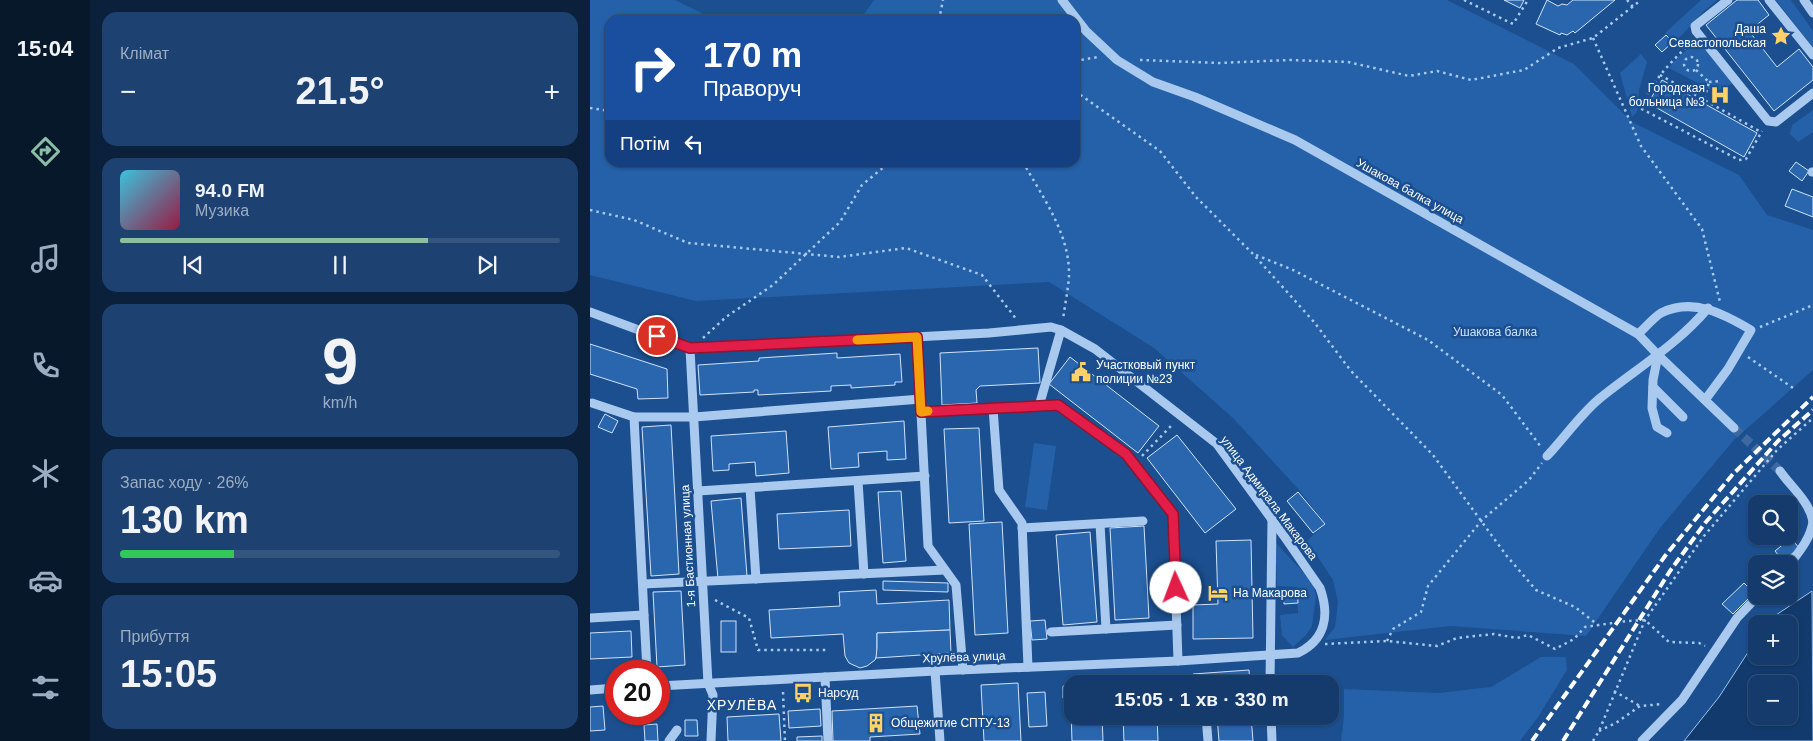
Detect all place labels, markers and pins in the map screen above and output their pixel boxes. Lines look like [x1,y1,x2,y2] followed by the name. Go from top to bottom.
[1669,22,1766,50] place label: Даша Севастопольская
[1770,25,1792,47] place icon: Даша Севастопольская
[1629,81,1705,109] place label: Городская больница №3
[1709,84,1731,106] hospital icon: Городская больница №3
[636,315,678,357] pin
[1096,358,1196,386] place label: Участковый пункт полиции №23
[1070,361,1092,383] public building icon: Участковый пункт полиции №23
[1207,582,1229,604] hotel icon: На Макарова
[1233,586,1307,600] place label: На Макарова
[792,682,814,704] bus stop icon: Нарсуд
[818,686,859,700] place label: Нарсуд
[865,712,887,734] building icon: Общежитие СПТУ-13
[891,716,1010,730] place label: Общежитие СПТУ-13

